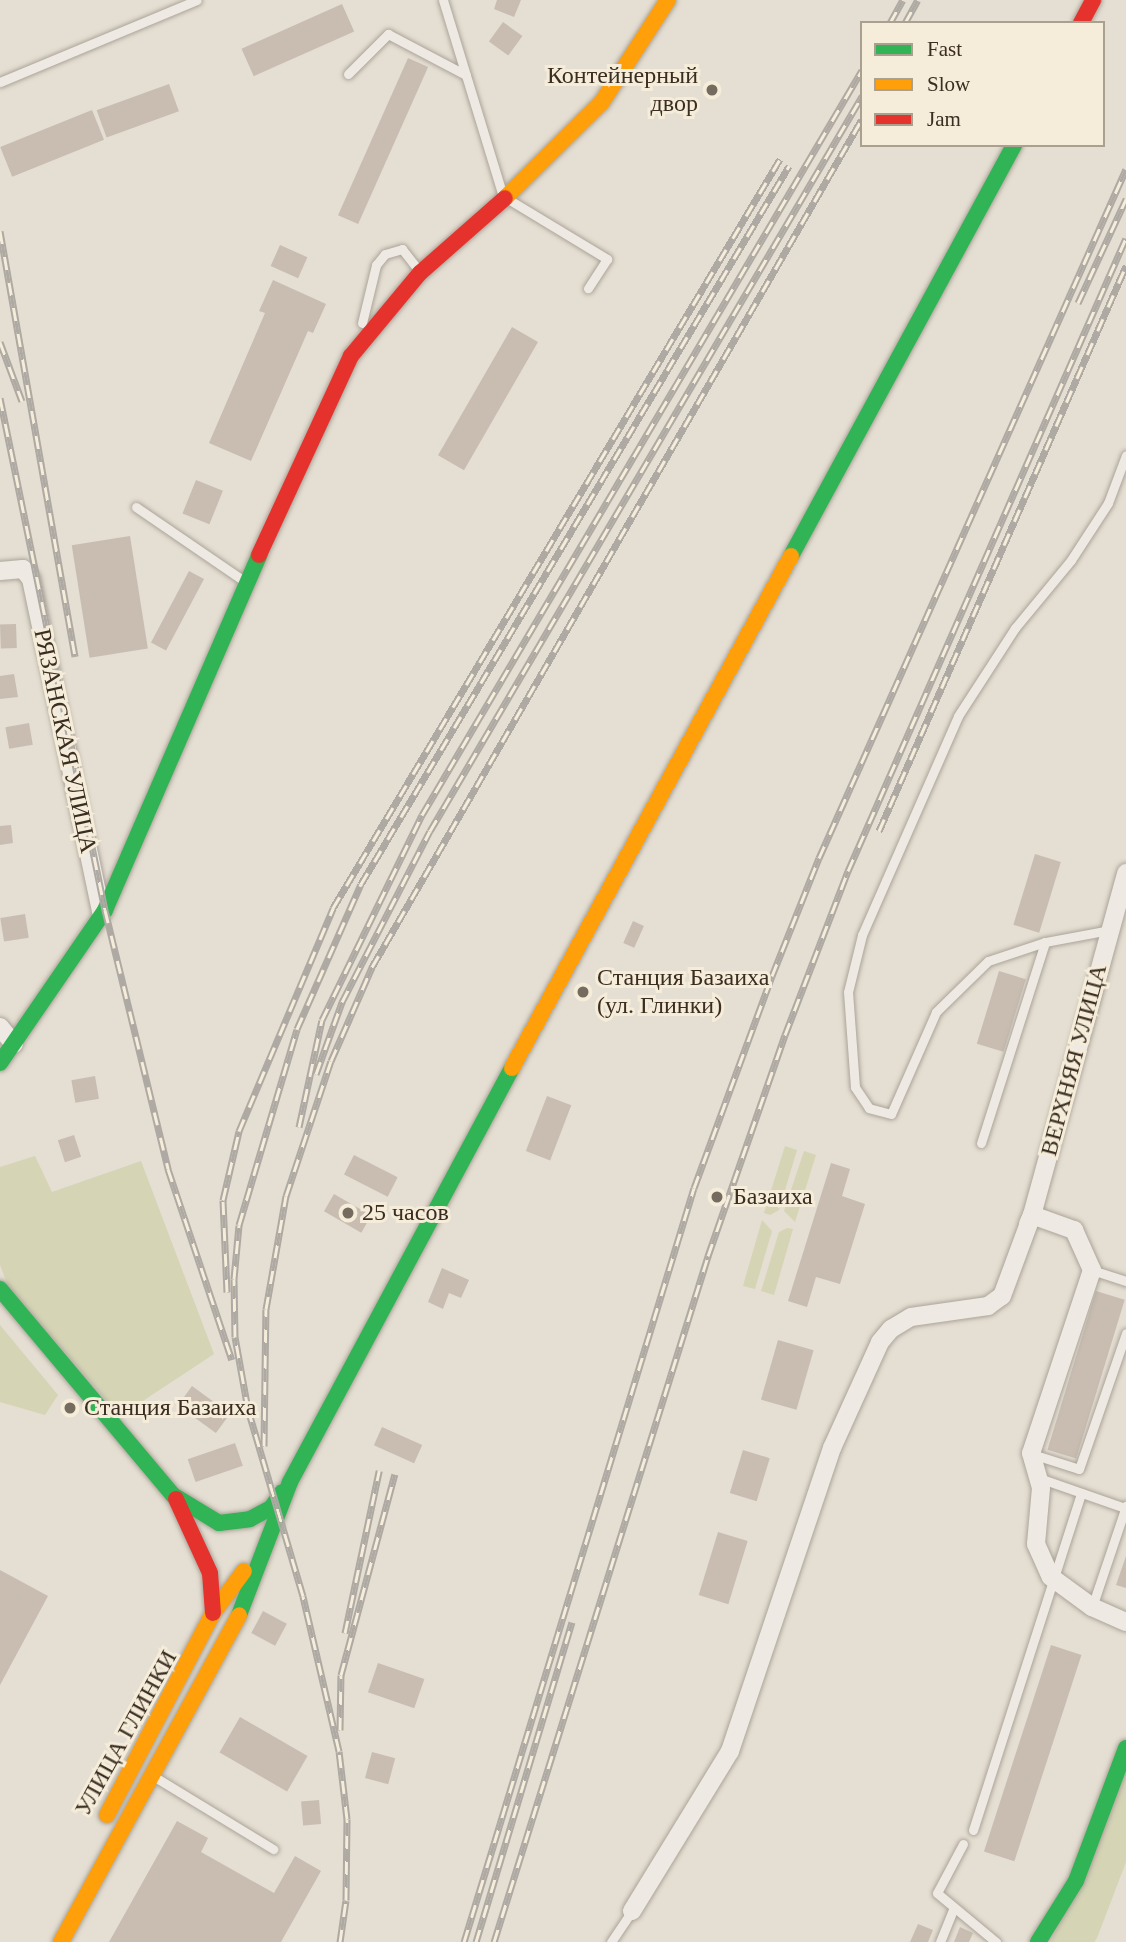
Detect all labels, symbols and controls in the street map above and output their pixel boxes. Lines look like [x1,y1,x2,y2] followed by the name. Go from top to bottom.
[860,21,1105,147] legend
[927,37,962,61] text: Fast
[547,62,698,118] place label: Контейнерный двор
[927,72,970,96] text: Slow
[704,82,720,98] marker: Контейнерный двор
[927,107,961,131] text: Jam
[27,626,103,856] street label: РЯЗАНСКАЯ УЛИЦА
[1035,961,1113,1159] street label: ВЕРХНЯЯ УЛИЦА
[597,964,769,1020] place label: Станция Базаиха (ул. Глинки)
[575,984,591,1000] marker: Станция Базаиха (ул. Глинки)
[733,1183,813,1211] place label: Базаиха
[707,1187,727,1207] marker: Базаиха
[362,1199,449,1227] place label: 25 часов
[340,1205,356,1221] marker: 25 часов
[84,1394,256,1422] place label: Станция Базаиха
[62,1400,78,1416] marker: Станция Базаиха
[69,1645,183,1821] street label: УЛИЦА ГЛИНКИ

